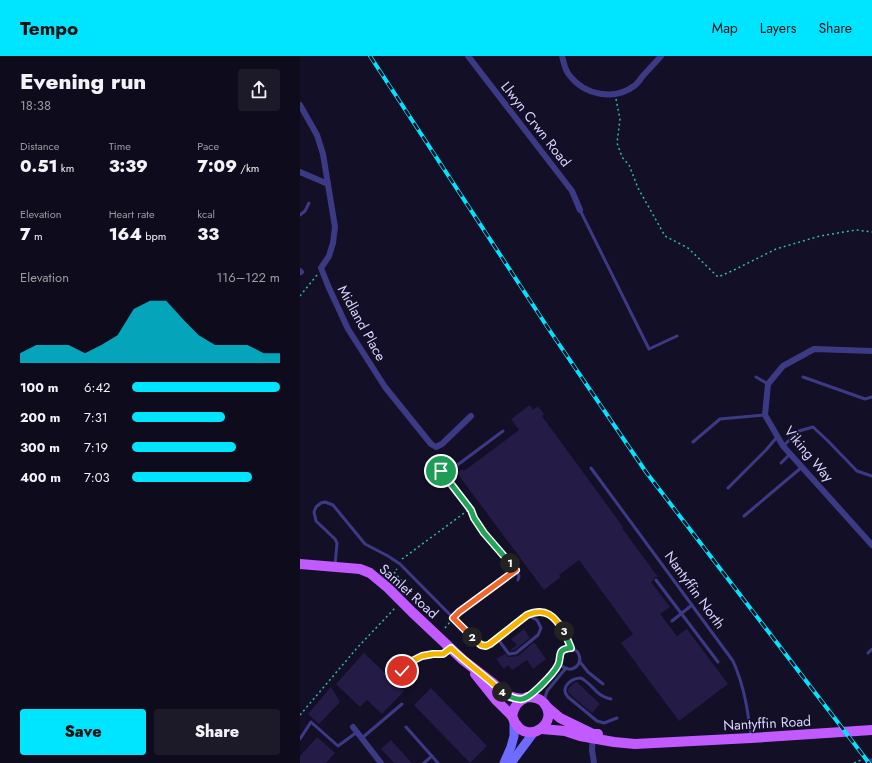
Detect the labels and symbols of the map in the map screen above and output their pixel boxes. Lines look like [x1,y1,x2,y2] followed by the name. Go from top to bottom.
[496,77,576,171] street label: Llwyn Crwn Road
[333,281,391,365] street label: Midland Place
[780,422,839,487] street label: Viking Way
[424,454,458,488] pin
[660,547,730,633] street label: Nantyffin North
[500,553,520,573] pin: 1
[375,559,443,623] street label: Samlet Road
[554,621,574,641] pin: 3
[462,627,482,647] pin: 2
[385,654,419,688] pin
[492,682,512,702] pin: 4
[723,711,811,735] street label: Nantyffin Road

